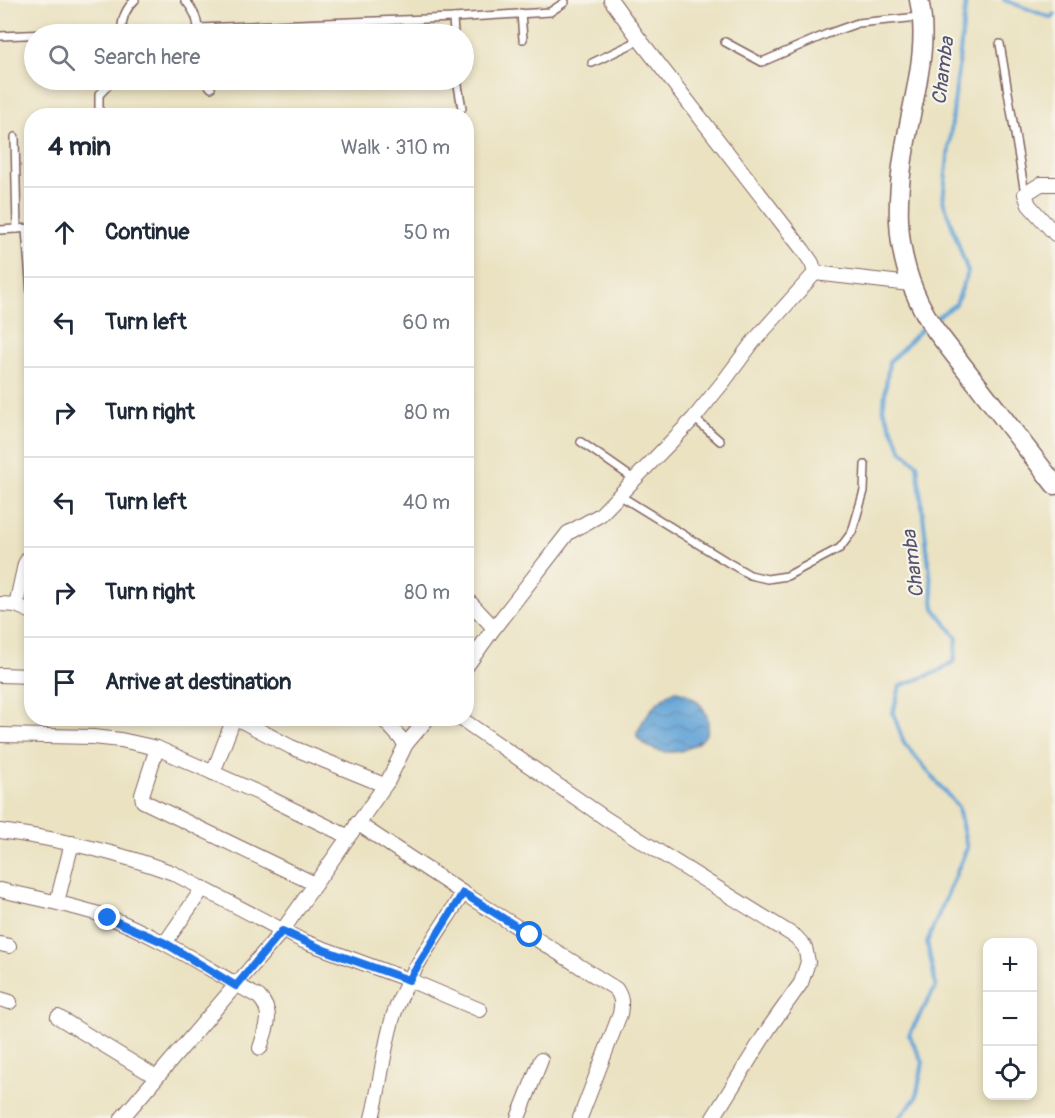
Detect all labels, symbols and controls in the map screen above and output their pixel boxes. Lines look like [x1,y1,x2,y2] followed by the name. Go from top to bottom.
[24,24,474,90] search box
[926,34,960,106] water label: Chamba
[45,41,78,74] icon: search
[93,43,200,71] text: Search here
[48,131,111,163] text: 4 min
[341,135,450,160] text: Walk · 310 m
[48,216,81,249] icon: ahead
[105,218,189,246] text: Continue
[403,220,450,245] text: 50 m
[48,306,81,339] icon: left
[105,308,187,336] text: Turn left
[403,310,450,335] text: 60 m
[48,396,81,429] icon: right
[105,398,195,426] text: Turn right
[404,400,450,425] text: 80 m
[48,486,81,519] icon: left
[105,488,187,516] text: Turn left
[403,490,450,515] text: 40 m
[896,527,930,599] water label: Chamba
[48,576,81,609] icon: right
[105,578,195,606] text: Turn right
[404,580,450,605] text: 80 m
[48,666,81,699] icon: arrive
[105,668,291,696] text: Arrive at destination
[94,904,120,930] route end
[516,921,542,947] route start
[983,938,1037,1100] map controls
[983,938,1037,992] button: +
[983,992,1037,1046] button: −
[983,1046,1037,1100] button: locate

